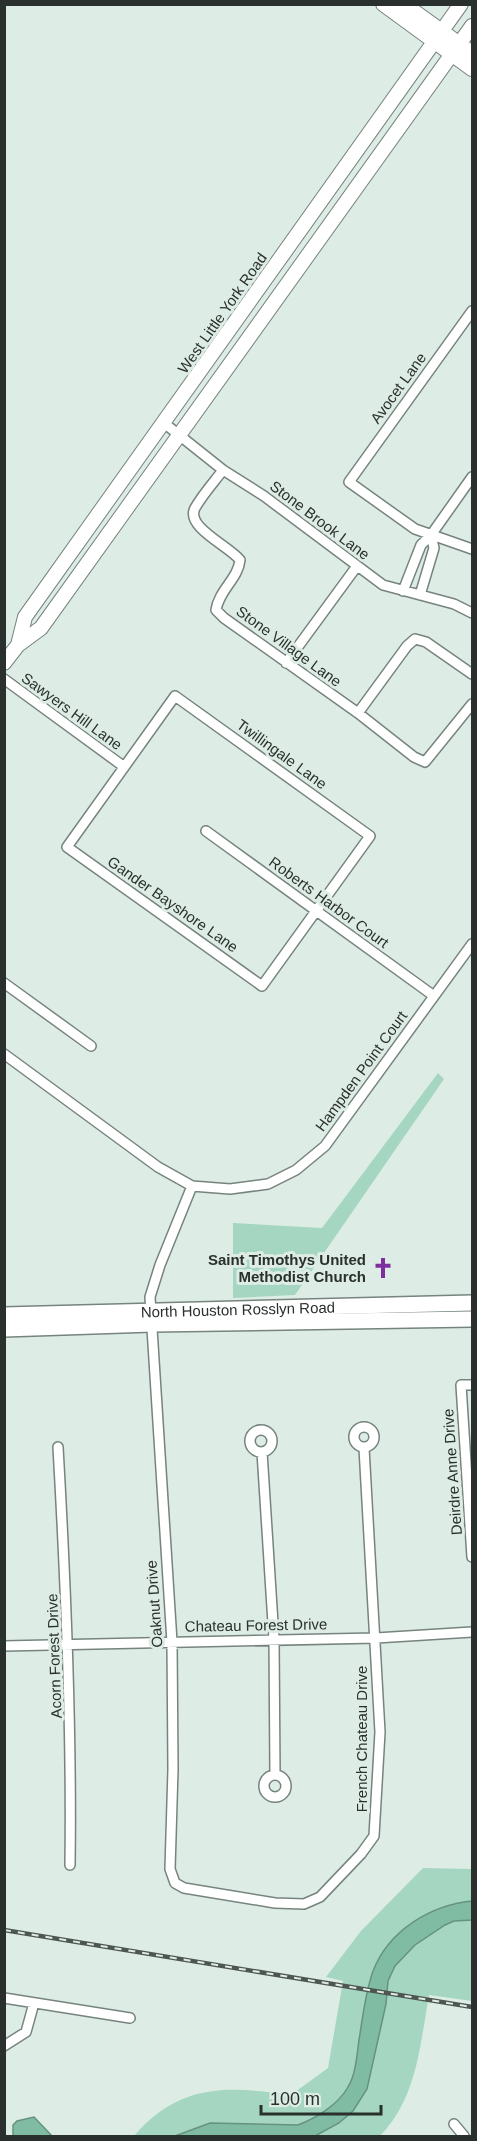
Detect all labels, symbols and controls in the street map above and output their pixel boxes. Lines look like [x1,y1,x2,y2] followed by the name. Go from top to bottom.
[174,249,270,377] street label: West Little York Road
[367,349,429,427] street label: Avocet Lane
[267,477,373,563] street label: Stone Brook Lane
[233,602,345,690] street label: Stone Village Lane
[18,669,126,753] street label: Sawyers Hill Lane
[234,716,330,792] street label: Twillingale Lane
[105,853,241,955] street label: Gander Bayshore Lane
[266,853,393,952] street label: Roberts Harbor Court
[312,1007,411,1134] street label: Hampden Point Court
[208,1251,366,1285] place label: Saint Timothys United Methodist Church
[371,1256,395,1280] church icon: Saint Timothys United Methodist Church
[141,1298,335,1320] street label: North Houston Rosslyn Road
[439,1408,465,1536] street label: Deirdre Anne Drive
[142,1560,166,1648] street label: Oaknut Drive
[43,1593,65,1719] street label: Acorn Forest Drive
[185,1615,327,1635] street label: Chateau Forest Drive
[353,1666,370,1812] street label: French Chateau Drive
[261,2078,381,2116] scale bar
[270,2089,320,2109] text: 100 m

